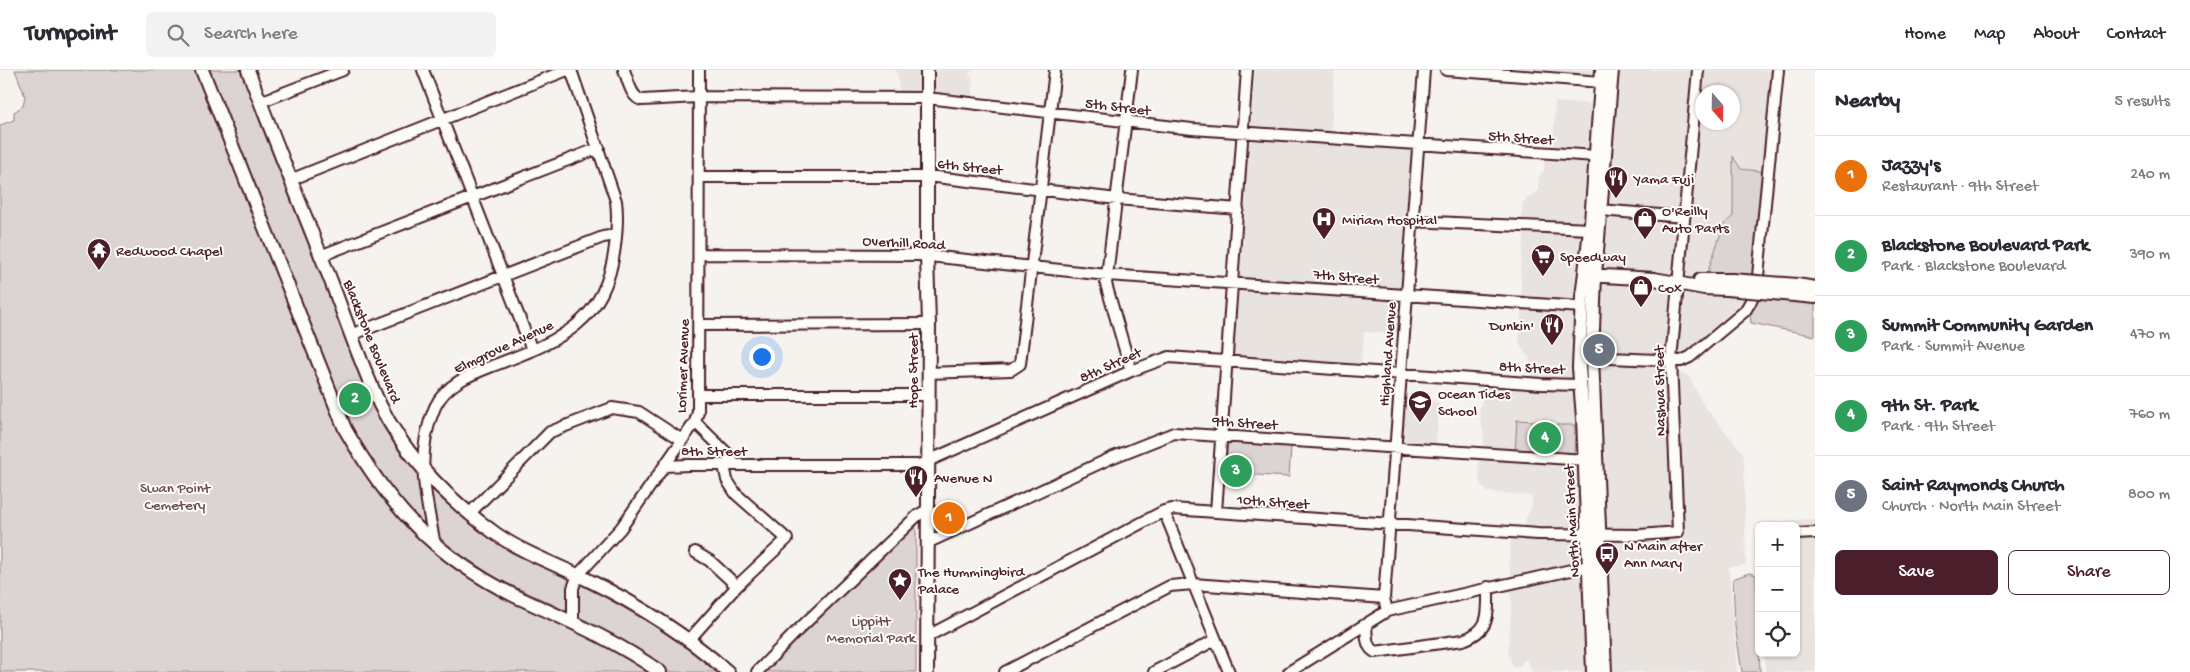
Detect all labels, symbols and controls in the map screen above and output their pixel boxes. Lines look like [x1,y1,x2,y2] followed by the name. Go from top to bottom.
[146,12,496,57] search box
[25,20,116,49] text: Turnpoint
[164,21,192,49] icon: search
[204,23,298,46] text: Search here
[1904,24,1946,45] text: Home
[1974,24,2005,45] text: Map
[2033,24,2079,45] text: About
[2107,24,2165,45] text: Contact
[1695,85,1740,130] north arrow
[1835,90,1900,115] text: Nearby
[2115,93,2170,112] text: 5 results
[1084,95,1153,121] street label: 5th Street
[1488,128,1556,150] street label: 5th Street
[1882,155,1941,178] text: Jazzy's
[936,156,1005,181] street label: 6th Street
[1603,165,1629,199] restaurant icon: Yama Fuji
[1848,166,1854,185] text: 1
[2130,166,2170,185] text: 240 m
[1632,171,1694,189] place label: Yama Fuji
[1882,178,2038,197] text: Restaurant · 9th Street
[1662,203,1729,238] place label: O'Reilly Auto Parts
[1311,206,1337,240] hospital icon: Miriam Hospital
[1632,206,1658,240] shop icon: O'Reilly Auto Parts
[1342,212,1437,230] place label: Miriam Hospital
[862,233,947,255] street label: Overhill Road
[1882,235,2089,258] text: Blackstone Boulevard Park
[86,237,112,271] temple icon: Redwood Chapel
[116,243,223,261] place label: Redwood Chapel
[1530,243,1556,277] supermarket icon: Speedway
[1847,246,1855,265] text: 2
[2129,246,2170,265] text: 390 m
[1560,249,1627,267] place label: Speedway
[1882,258,2065,277] text: Park · Blackstone Boulevard
[1311,266,1381,290] street label: 7th Street
[1628,274,1654,308] shop icon: Cox
[338,276,405,407] street label: Blackstone Boulevard
[1658,280,1682,298] place label: Cox
[1376,301,1402,407] street label: Highland Avenue
[1539,312,1565,346] restaurant icon: Dunkin'
[1882,315,2093,338] text: Summit Community Garden
[451,317,557,379] street label: Elmgrove Avenue
[673,318,695,413] street label: Lorimer Avenue
[1488,318,1534,336] place label: Dunkin'
[1847,326,1855,345] text: 3
[2130,326,2170,345] text: 470 m
[1583,331,1615,369] pin: 5
[905,332,923,409] street label: Hope Street
[1882,338,2025,357] text: Park · Summit Avenue
[1077,343,1146,387] street label: 8th Street
[749,344,775,370] your location
[1651,344,1671,436] street label: Nashua Street
[1498,358,1567,380] street label: 8th Street
[339,380,371,418] pin: 2
[1438,386,1510,421] place label: Ocean Tides School
[1407,389,1433,423] school or university icon: Ocean Tides School
[1882,395,1977,418] text: 9th St. Park
[1847,406,1855,425] text: 4
[2129,406,2170,425] text: 760 m
[1211,413,1280,435] street label: 9th Street
[1882,418,1995,437] text: Park · 9th Street
[1529,419,1561,457] pin: 4
[681,443,749,461] street label: 8th Street
[1220,452,1252,490] pin: 3
[1561,462,1585,578] street label: North Main Street
[903,464,929,498] restaurant icon: Avenue N
[934,470,993,488] place label: Avenue N
[1882,475,2064,498] text: Saint Raymonds Church
[140,480,212,515] park label: Swan Point Cemetery
[1847,486,1855,505] text: 5
[2128,486,2170,505] text: 800 m
[1235,491,1311,515] street label: 10th Street
[1882,498,2060,517] text: Church · North Main Street
[933,499,965,537] pin: 1
[1755,522,1800,657] map controls
[1755,522,1800,567] button: +
[1624,538,1704,573] place label: N Main after Ann Mary
[1594,541,1620,575] bus stop icon: N Main after Ann Mary
[1835,550,1998,595] button: Save
[2008,550,2170,595] button: Share
[917,564,1025,599] place label: The Hummingbird Palace
[887,567,913,601] place icon: The Hummingbird Palace
[1755,567,1800,612] button: −
[1755,612,1800,657] button: locate
[827,613,917,648] park label: Lippitt Memorial Park

